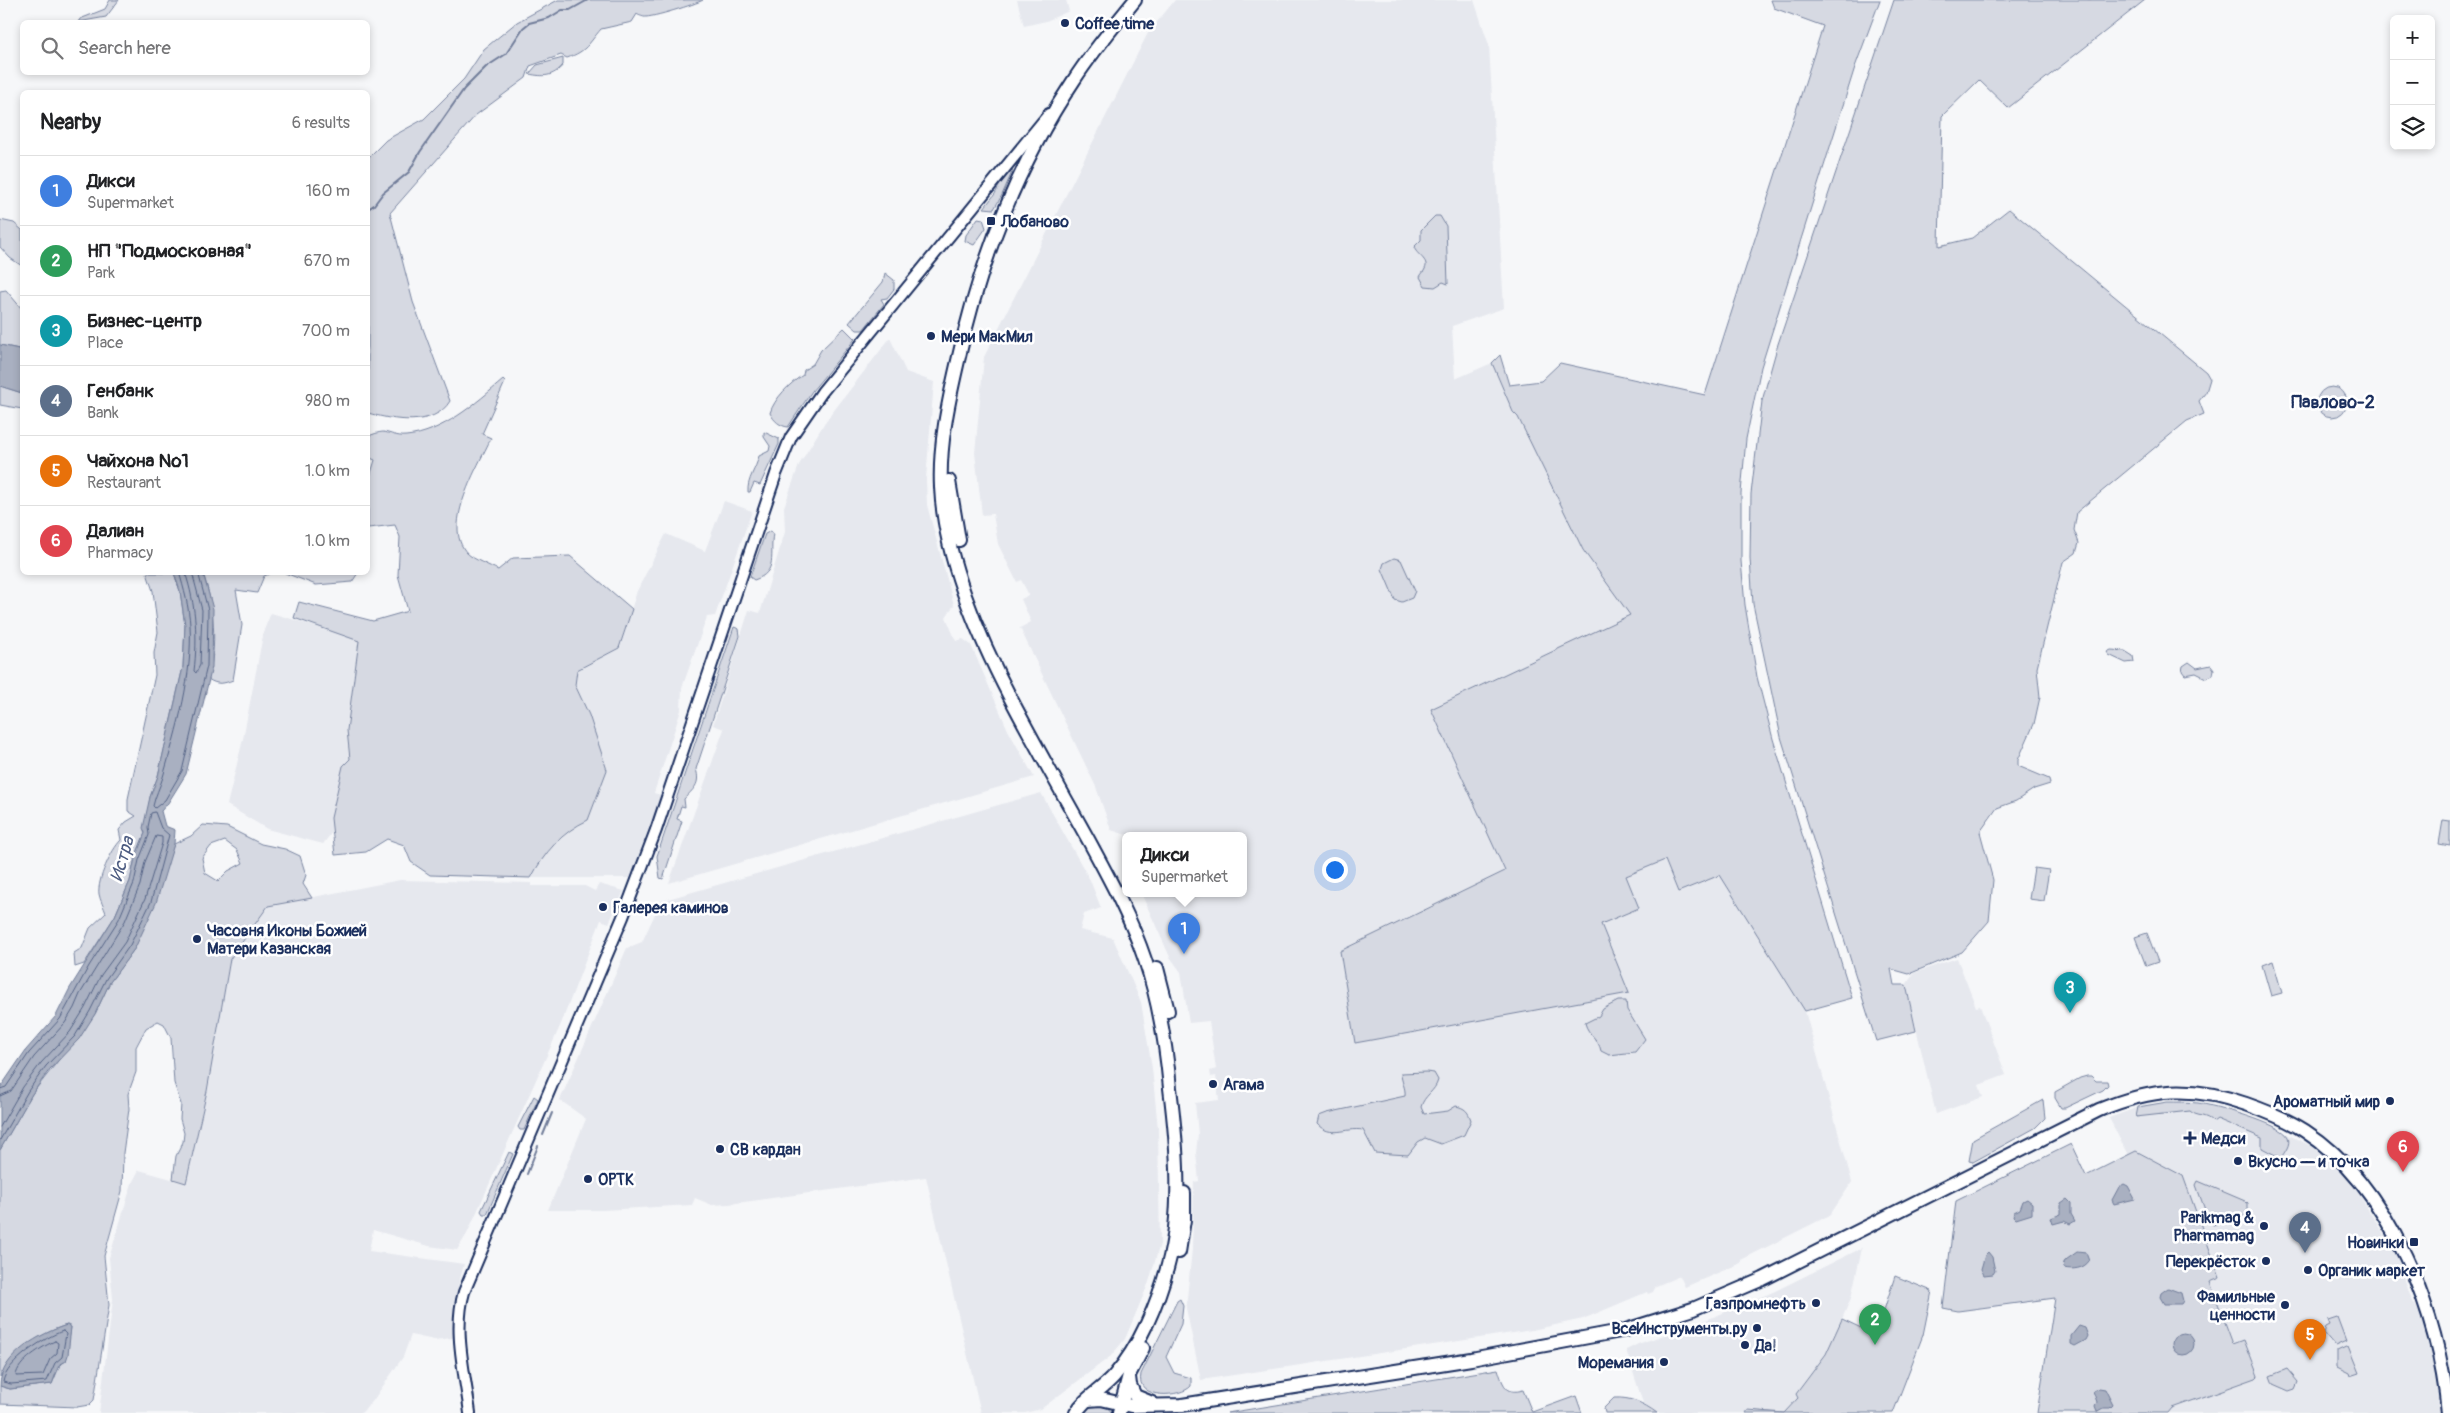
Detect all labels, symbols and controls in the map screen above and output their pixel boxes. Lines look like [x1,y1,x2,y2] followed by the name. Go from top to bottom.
[1075,14,1155,34] place label: Coffee time
[2390,15,2435,150] map controls
[2390,15,2435,60] button: +
[1059,17,1071,29] marker: Coffee time
[20,20,370,75] search box
[38,34,66,62] icon: search
[78,36,171,60] text: Search here
[2390,60,2435,105] button: −
[2390,105,2435,150] button: layers
[40,109,101,136] text: Nearby
[292,113,350,133] text: 6 results
[87,169,135,193] text: Дикси
[53,181,59,201] text: 1
[306,181,350,201] text: 160 m
[87,193,174,213] text: Supermarket
[1000,212,1069,232] place label: Лобаново
[985,215,997,227] marker: Лобаново
[87,239,252,263] text: НП "Подмосковная"
[52,251,60,271] text: 2
[304,251,350,271] text: 670 m
[87,263,115,283] text: Park
[87,309,202,333] text: Бизнес-центр
[52,321,60,341] text: 3
[302,321,350,341] text: 700 m
[941,327,1033,347] place label: Мери МакМил
[925,330,937,342] marker: Мери МакМил
[87,333,123,353] text: Place
[87,379,154,403] text: Генбанк
[51,391,61,411] text: 4
[305,391,350,411] text: 980 m
[2291,391,2375,414] district label: Павлово-2
[87,403,119,423] text: Bank
[87,449,189,473] text: Чайхона №1
[52,461,60,481] text: 5
[305,461,350,481] text: 1.0 km
[87,473,161,493] text: Restaurant
[87,519,144,543] text: Далиан
[51,531,61,551] text: 6
[305,531,350,551] text: 1.0 km
[87,543,153,563] text: Pharmacy
[1122,832,1247,897] popup
[105,833,140,884] water label: Истра
[1141,843,1189,867] text: Дикси
[1322,857,1348,883] your location
[1141,867,1228,887] text: Supermarket
[613,898,729,918] place label: Галерея каминов
[597,901,609,913] marker: Галерея каминов
[1168,913,1200,954] pin: 1
[207,921,367,959] place label: Часовня Иконы Божией Матери Казанская
[191,933,203,945] marker: Часовня Иконы Божией Матери Казанская
[2054,972,2086,1013] pin: 3
[1223,1075,1265,1095] place label: Агама
[1207,1078,1219,1090] marker: Агама
[2273,1092,2380,1112] place label: Ароматный мир
[2384,1095,2396,1107] marker: Ароматный мир
[2201,1129,2246,1149] place label: Медси
[2183,1131,2197,1145] marker: Медси
[2387,1131,2419,1172] pin: 6
[730,1140,801,1160] place label: СВ кардан
[714,1143,726,1155] marker: СВ кардан
[2248,1152,2370,1172] place label: Вкусно — и точка
[2232,1155,2244,1167] marker: Вкусно — и точка
[598,1170,634,1190] place label: ОРТК
[582,1173,594,1185] marker: ОРТК
[2173,1208,2254,1246] place label: Parikmag & Pharmamag
[2289,1212,2321,1253] pin: 4
[2258,1220,2270,1232] marker: Parikmag & Pharmamag
[2347,1233,2405,1253] place label: Новинки
[2408,1236,2420,1248] marker: Новинки
[2166,1252,2256,1272] place label: Перекрёсток
[2260,1255,2272,1267] marker: Перекрёсток
[2318,1261,2426,1281] place label: Органик маркет
[2302,1264,2314,1276] marker: Органик маркет
[2196,1287,2276,1325] place label: Фамильные ценности
[1706,1294,1806,1314] place label: Газпромнефть
[1810,1297,1822,1309] marker: Газпромнефть
[2279,1299,2291,1311] marker: Фамильные ценности
[1859,1304,1891,1345] pin: 2
[1612,1319,1747,1339] place label: ВсеИнструменты.ру
[2294,1319,2326,1360] pin: 5
[1751,1322,1763,1334] marker: ВсеИнструменты.ру
[1754,1336,1777,1356] place label: Да!
[1739,1339,1751,1351] marker: Да!
[1578,1353,1654,1373] place label: Моремания
[1658,1356,1670,1368] marker: Моремания

